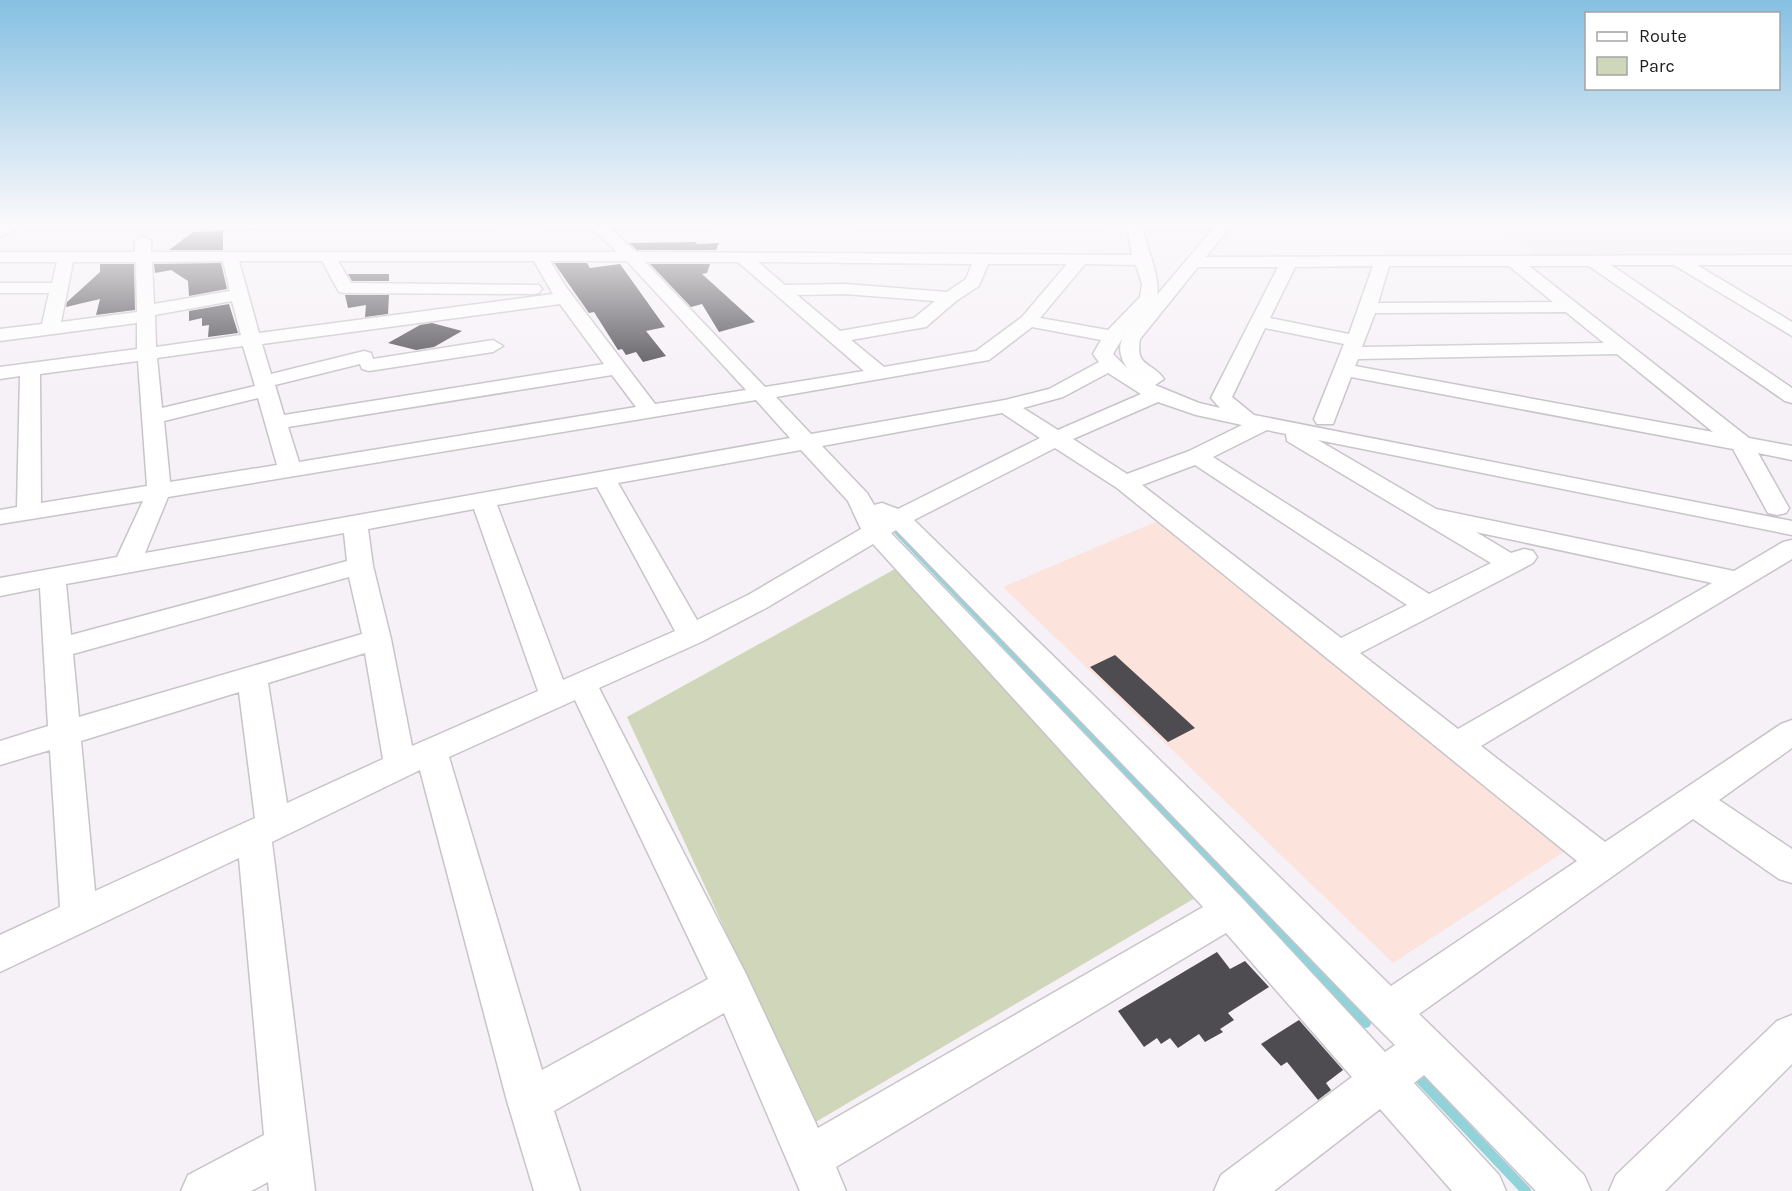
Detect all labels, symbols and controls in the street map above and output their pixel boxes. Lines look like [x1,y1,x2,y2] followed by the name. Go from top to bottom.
[1585,12,1780,90] legend
[1639,25,1687,47] text: Route
[1639,55,1675,77] text: Parc

